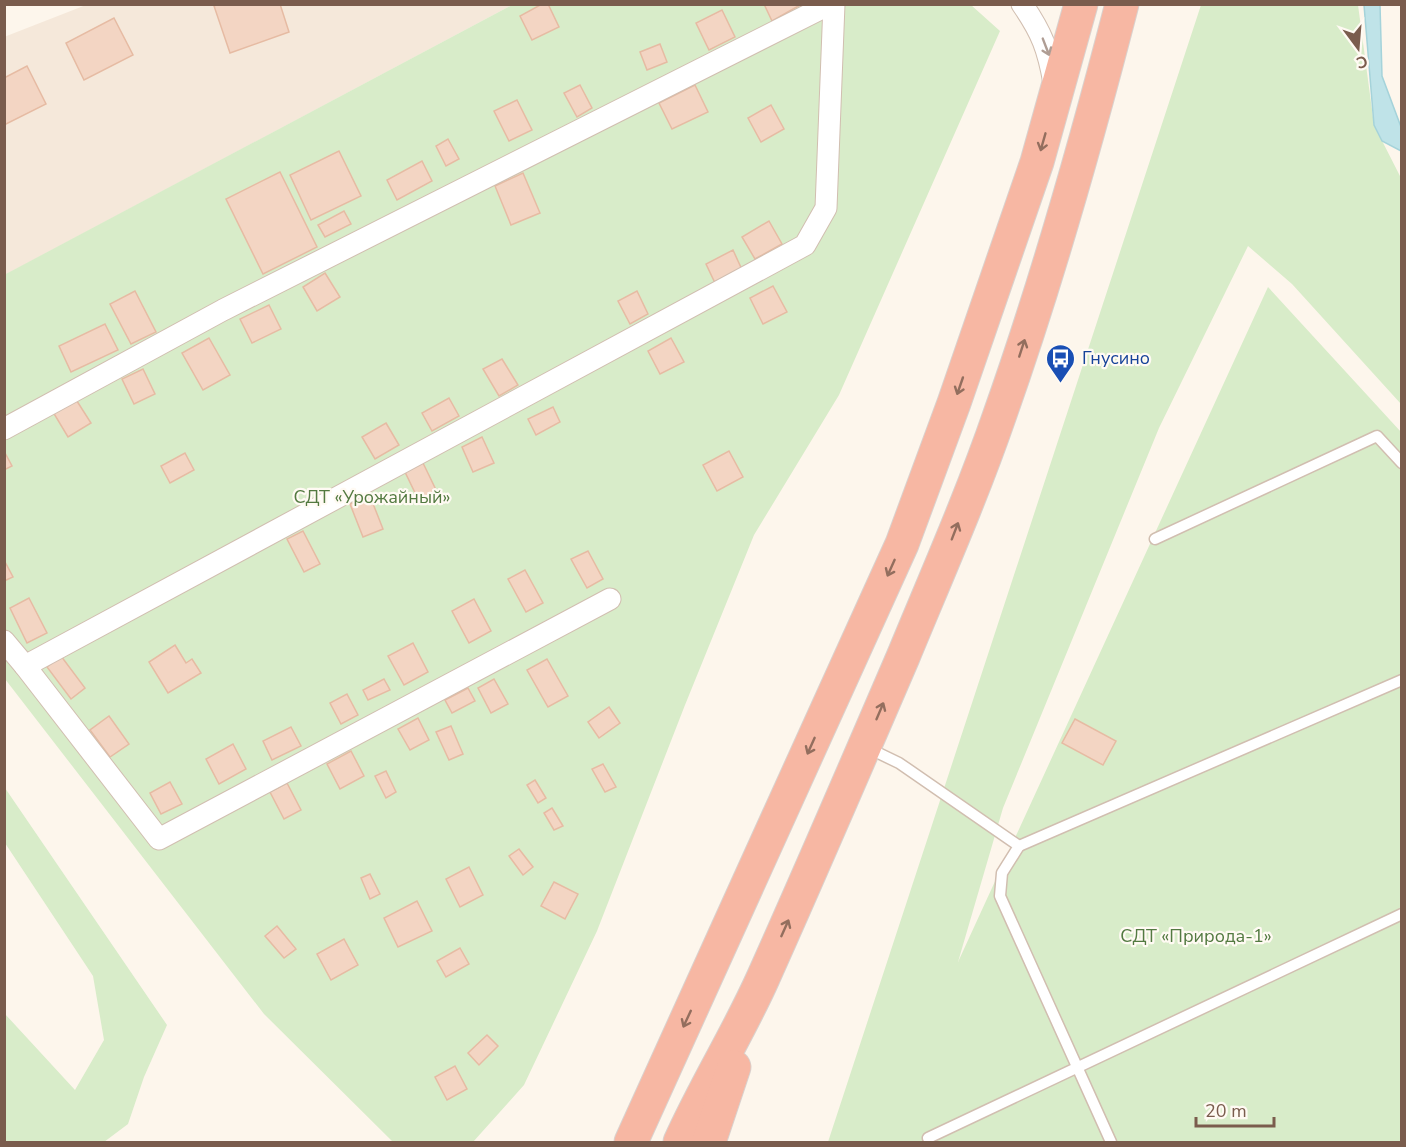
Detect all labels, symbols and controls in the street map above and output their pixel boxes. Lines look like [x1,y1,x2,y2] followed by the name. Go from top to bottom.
[1328,18,1388,78] north arrow
[1041,37,1052,56] one-way arrow
[1353,49,1370,74] text: С
[1037,132,1048,151] one-way arrow
[1018,339,1029,358] one-way arrow
[1045,342,1077,384] bus stop icon: Гнусино
[1082,346,1150,370] place label: Гнусино
[954,376,965,395] one-way arrow
[293,485,451,509] park label: СДТ «Урожайный»
[950,523,961,541] one-way arrow
[884,559,896,577] one-way arrow
[875,703,886,721] one-way arrow
[805,737,816,755] one-way arrow
[780,920,791,938] one-way arrow
[1120,924,1272,948] park label: СДТ «Природа-1»
[681,1009,693,1027] one-way arrow
[1196,1090,1274,1128] scale bar
[1205,1099,1247,1123] text: 20 m

